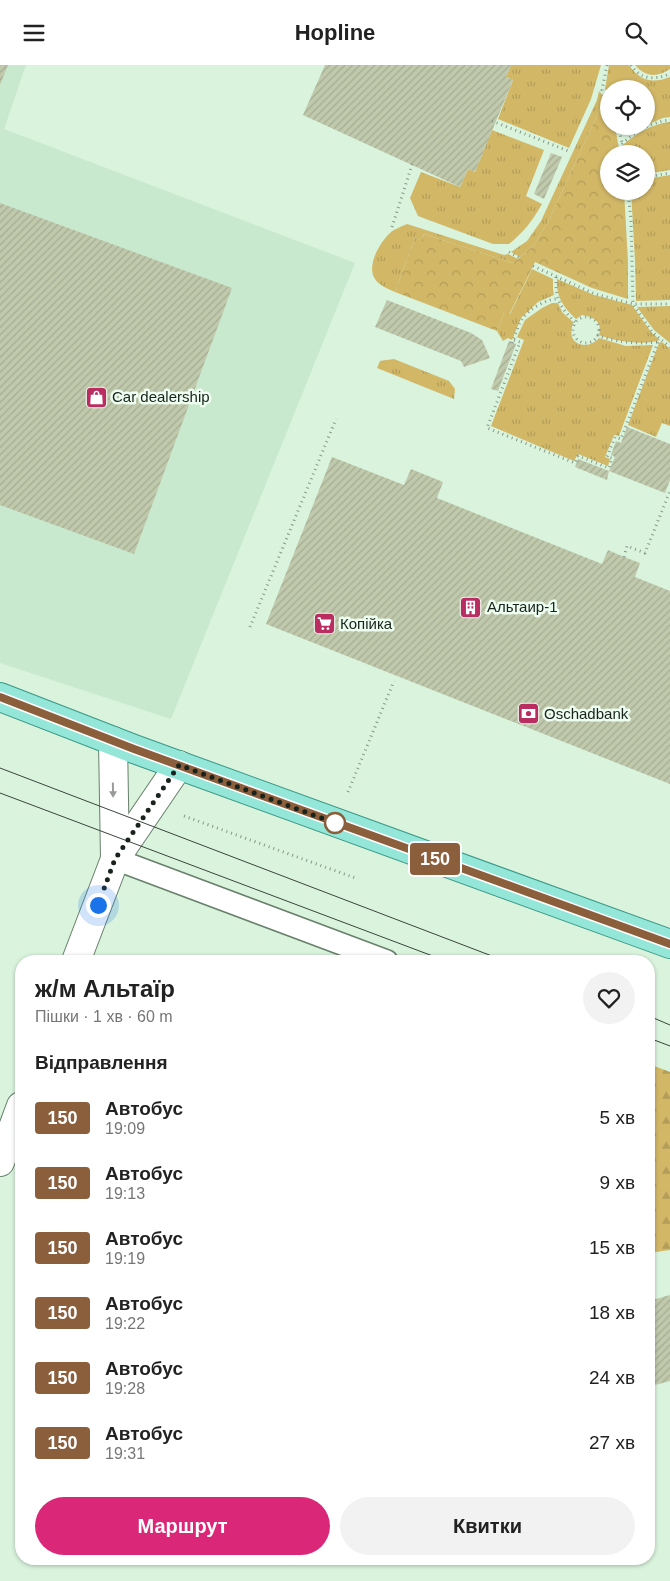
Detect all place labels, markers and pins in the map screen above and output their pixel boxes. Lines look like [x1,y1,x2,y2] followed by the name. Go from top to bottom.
[84,385,108,409] shop icon: Car dealership
[112,388,210,405] place label: Car dealership
[459,595,483,619] building icon: Альтаир-1
[487,598,558,615] place label: Альтаир-1
[312,612,336,636] supermarket icon: Копійка
[340,615,393,632] place label: Копійка
[516,702,540,726] bank icon: Oschadbank
[544,705,629,722] place label: Oschadbank
[324,812,346,834] unlabelled marker

